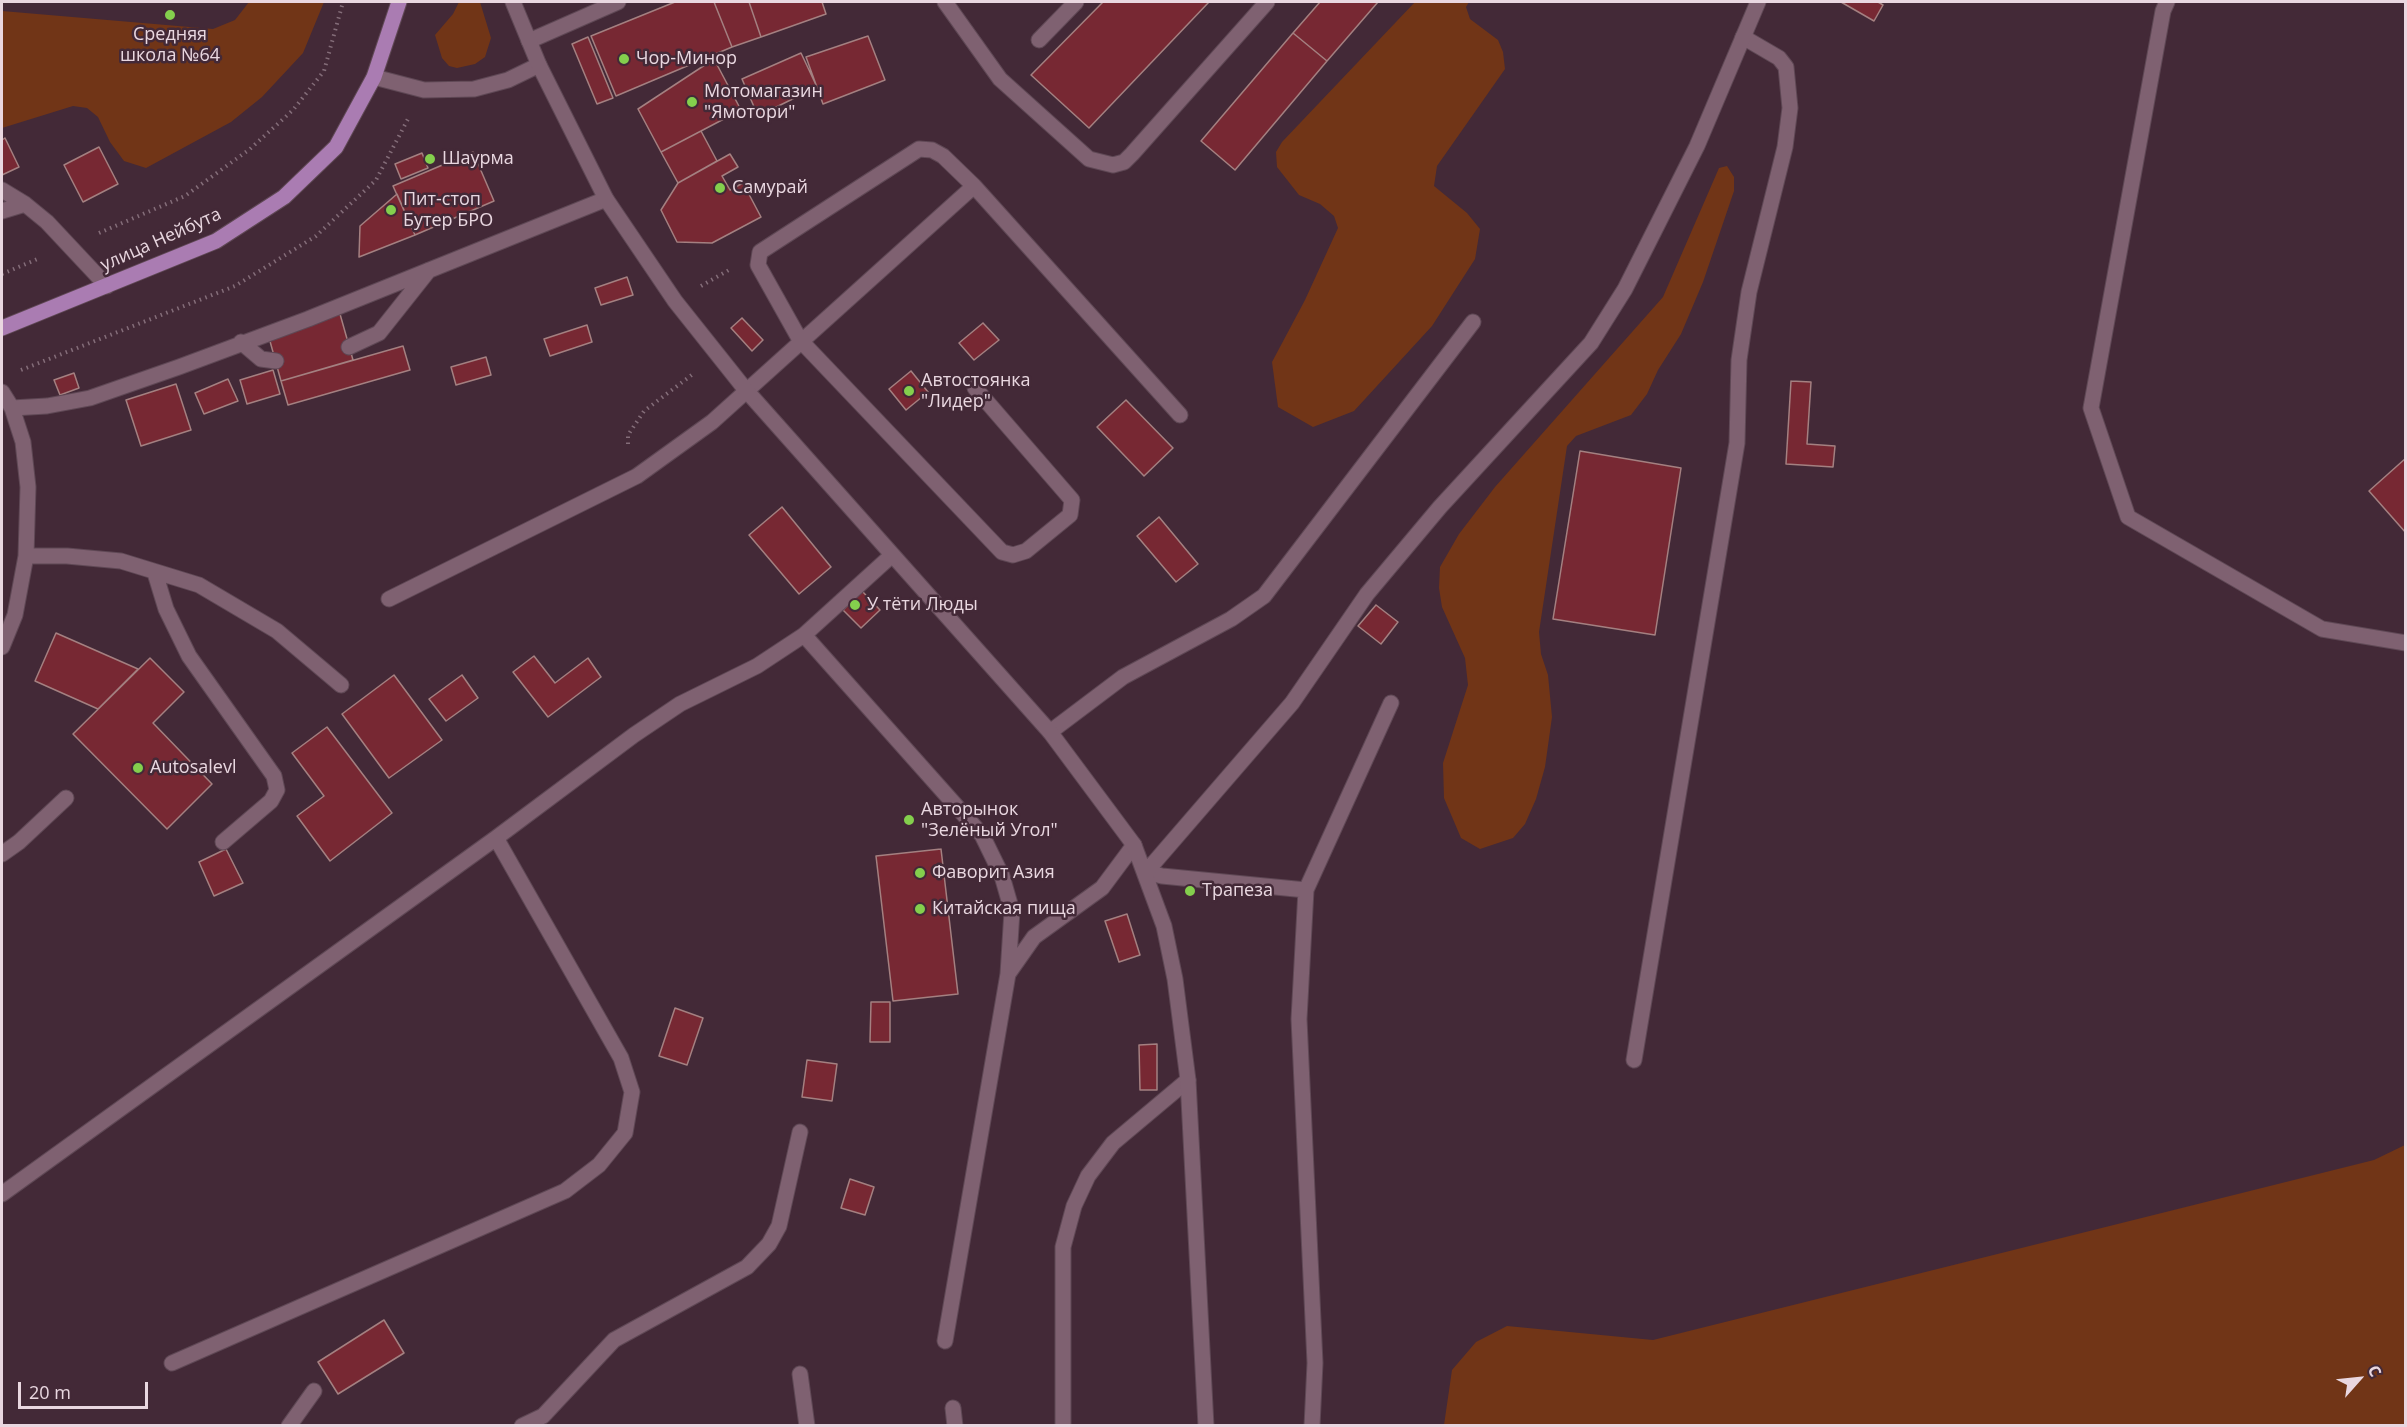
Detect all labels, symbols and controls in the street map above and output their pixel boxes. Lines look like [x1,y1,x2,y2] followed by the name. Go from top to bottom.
[163,8,177,22] marker: Средняя школа №64
[120,24,220,66] place label: Средняя школа №64
[636,48,737,70] place label: Чор-Минор
[617,52,631,66] marker: Чор-Минор
[704,81,823,124] place label: Мотомагазин "Ямотори"
[685,95,699,109] marker: Мотомагазин "Ямотори"
[442,148,514,170] place label: Шаурма
[423,152,437,166] marker: Шаурма
[732,177,808,199] place label: Самурай
[713,181,727,195] marker: Самурай
[403,189,493,232] place label: Пит-стоп Бутер БРО
[384,203,398,217] marker: Пит-стоп Бутер БРО
[97,204,225,276] street label: улица Нейбута
[921,370,1031,412] place label: Автостоянка "Лидер"
[902,384,916,398] marker: Автостоянка "Лидер"
[867,594,978,616] place label: У тёти Люды
[848,598,862,612] marker: У тёти Люды
[150,757,236,779] place label: Autosalevl
[131,761,145,775] marker: Autosalevl
[921,799,1058,842] place label: Авторынок "Зелёный Угол"
[902,813,916,827] marker: Авторынок "Зелёный Угол"
[932,862,1055,884] place label: Фаворит Азия
[913,866,927,880] marker: Фаворит Азия
[1202,880,1273,902] place label: Трапеза
[1183,884,1197,898] marker: Трапеза
[932,898,1076,920] place label: Китайская пища
[913,902,927,916] marker: Китайская пища
[2329,1349,2389,1409] north arrow
[2363,1361,2387,1380] text: С
[21,1370,152,1408] scale bar
[29,1380,71,1404] text: 20 m

